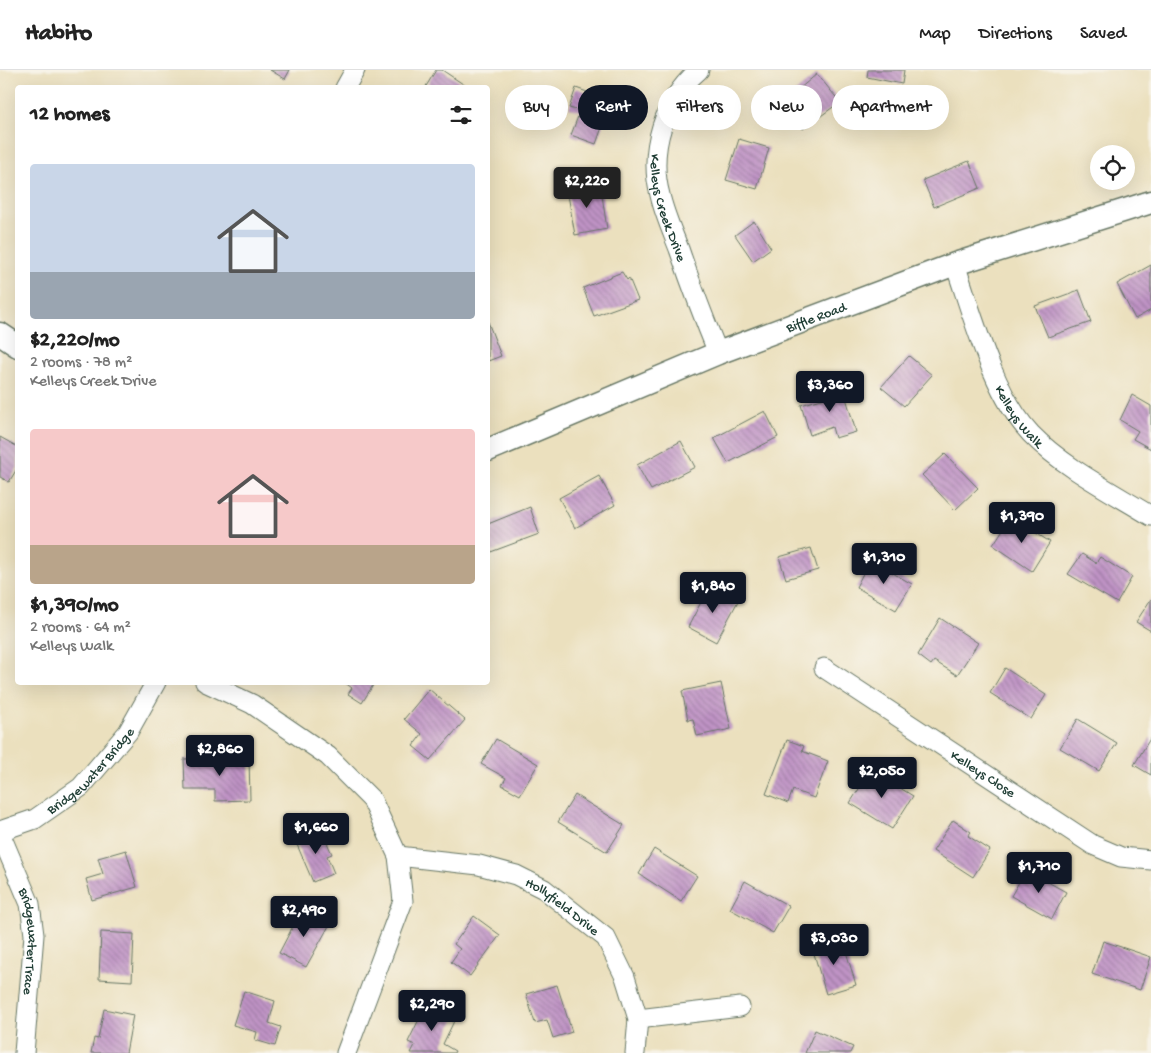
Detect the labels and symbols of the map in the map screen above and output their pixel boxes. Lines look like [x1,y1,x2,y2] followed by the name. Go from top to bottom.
[645,154,689,265] street label: Kelleys Creek Drive
[546,166,628,209] pin: $2,220
[783,299,851,338] street label: Biffle Road
[789,370,871,413] pin: $3,360
[990,383,1047,454] street label: Kelleys Walk
[981,502,1063,544] pin: $1,390
[843,542,925,585] pin: $1,310
[672,572,754,614] pin: $1,840
[43,725,140,820] street label: Bridgewater Bridge
[179,734,261,777] pin: $2,860
[947,748,1018,803] street label: Kelleys Close
[841,756,923,799] pin: $2,050
[275,812,357,855] pin: $1,660
[998,852,1080,894] pin: $1,710
[522,875,602,941] street label: Hollyfield Drive
[13,885,40,996] street label: Bridgewater Trace
[263,896,345,938] pin: $2,490
[793,924,875,966] pin: $3,030
[391,990,473,1032] pin: $2,290

